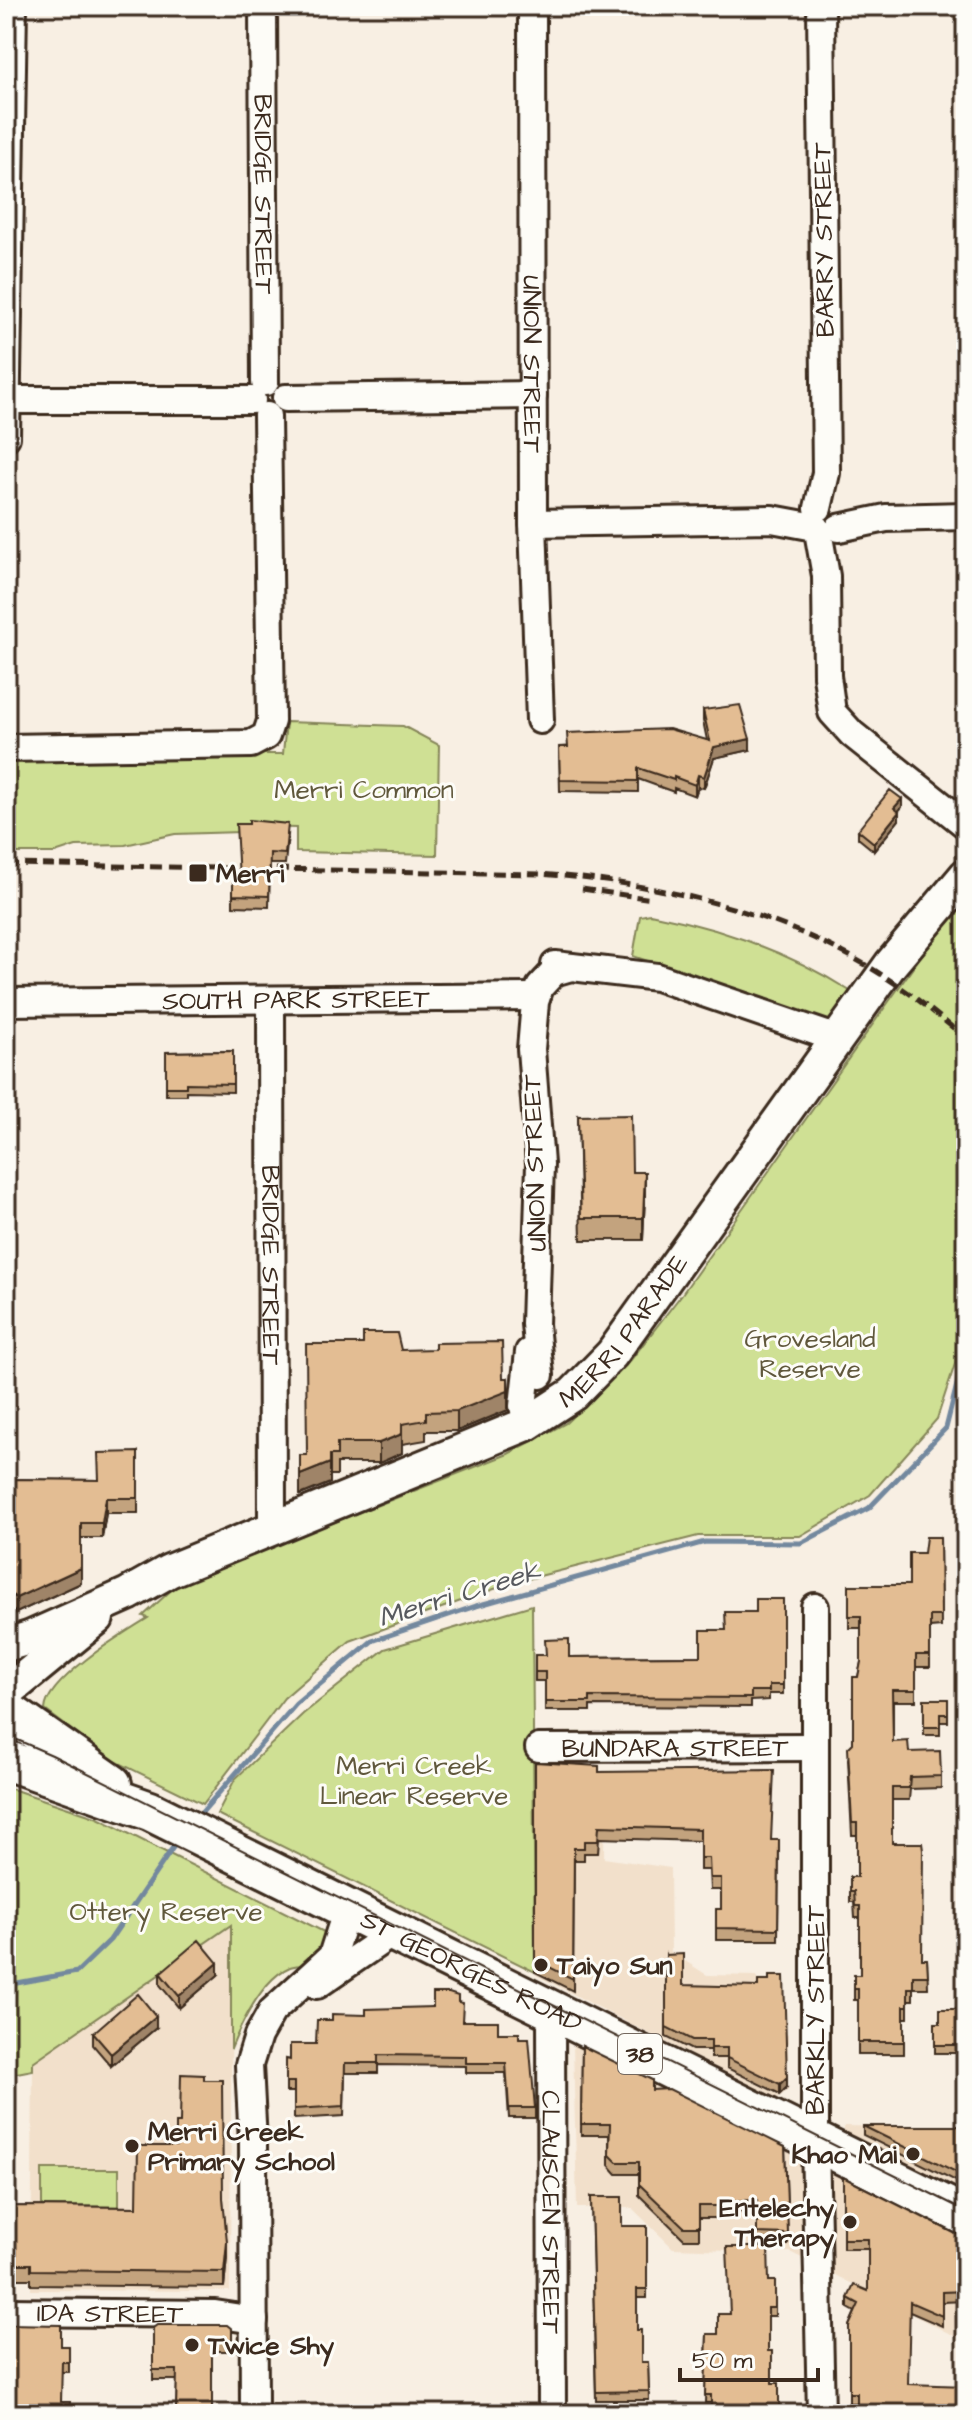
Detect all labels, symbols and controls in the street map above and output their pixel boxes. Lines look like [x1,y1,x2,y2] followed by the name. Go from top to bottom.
[244,94,282,295] street label: BRIDGE STREET
[804,141,844,338] street label: BARRY STREET
[514,275,550,454] street label: UNION STREET
[274,772,454,808] park label: Merri Common
[216,856,284,892] place label: Merri
[187,862,209,884] marker: Merri
[162,981,431,1020] street label: SOUTH PARK STREET
[514,1073,556,1252] street label: UNION STREET
[252,1165,289,1366] street label: BRIDGE STREET
[552,1247,697,1417] street label: MERRI PARADE
[744,1321,876,1387] park label: Grovesland Reserve
[374,1551,546,1638] water label: Merri Creek
[561,1730,789,1767] street label: BUNDARA STREET
[320,1748,508,1814] park label: Merri Creek Linear Reserve
[69,1894,263,1932] park label: Ottery Reserve
[355,1902,588,2042] street label: ST GEORGES ROAD
[798,1904,834,2115] street label: BARKLY STREET
[556,1948,673,1987] place label: Taiyo Sun
[532,1956,550,1974] marker: Taiyo Sun
[618,2034,662,2074] road number: 38
[532,2090,569,2335] street label: CLAUSCEN STREET
[148,2114,335,2183] place label: Merri Creek Primary School
[123,2137,141,2155] marker: Merri Creek Primary School
[791,2137,897,2173] place label: Khao Mai
[904,2145,922,2163] marker: Khao Mai
[719,2190,835,2259] place label: Entelechy Therapy
[841,2213,859,2231] marker: Entelechy Therapy
[37,2295,184,2333] street label: IDA STREET
[207,2328,335,2367] place label: Twice Shy
[680,2332,818,2382] scale bar
[183,2336,201,2354] marker: Twice Shy
[692,2344,753,2378] text: 50 m

